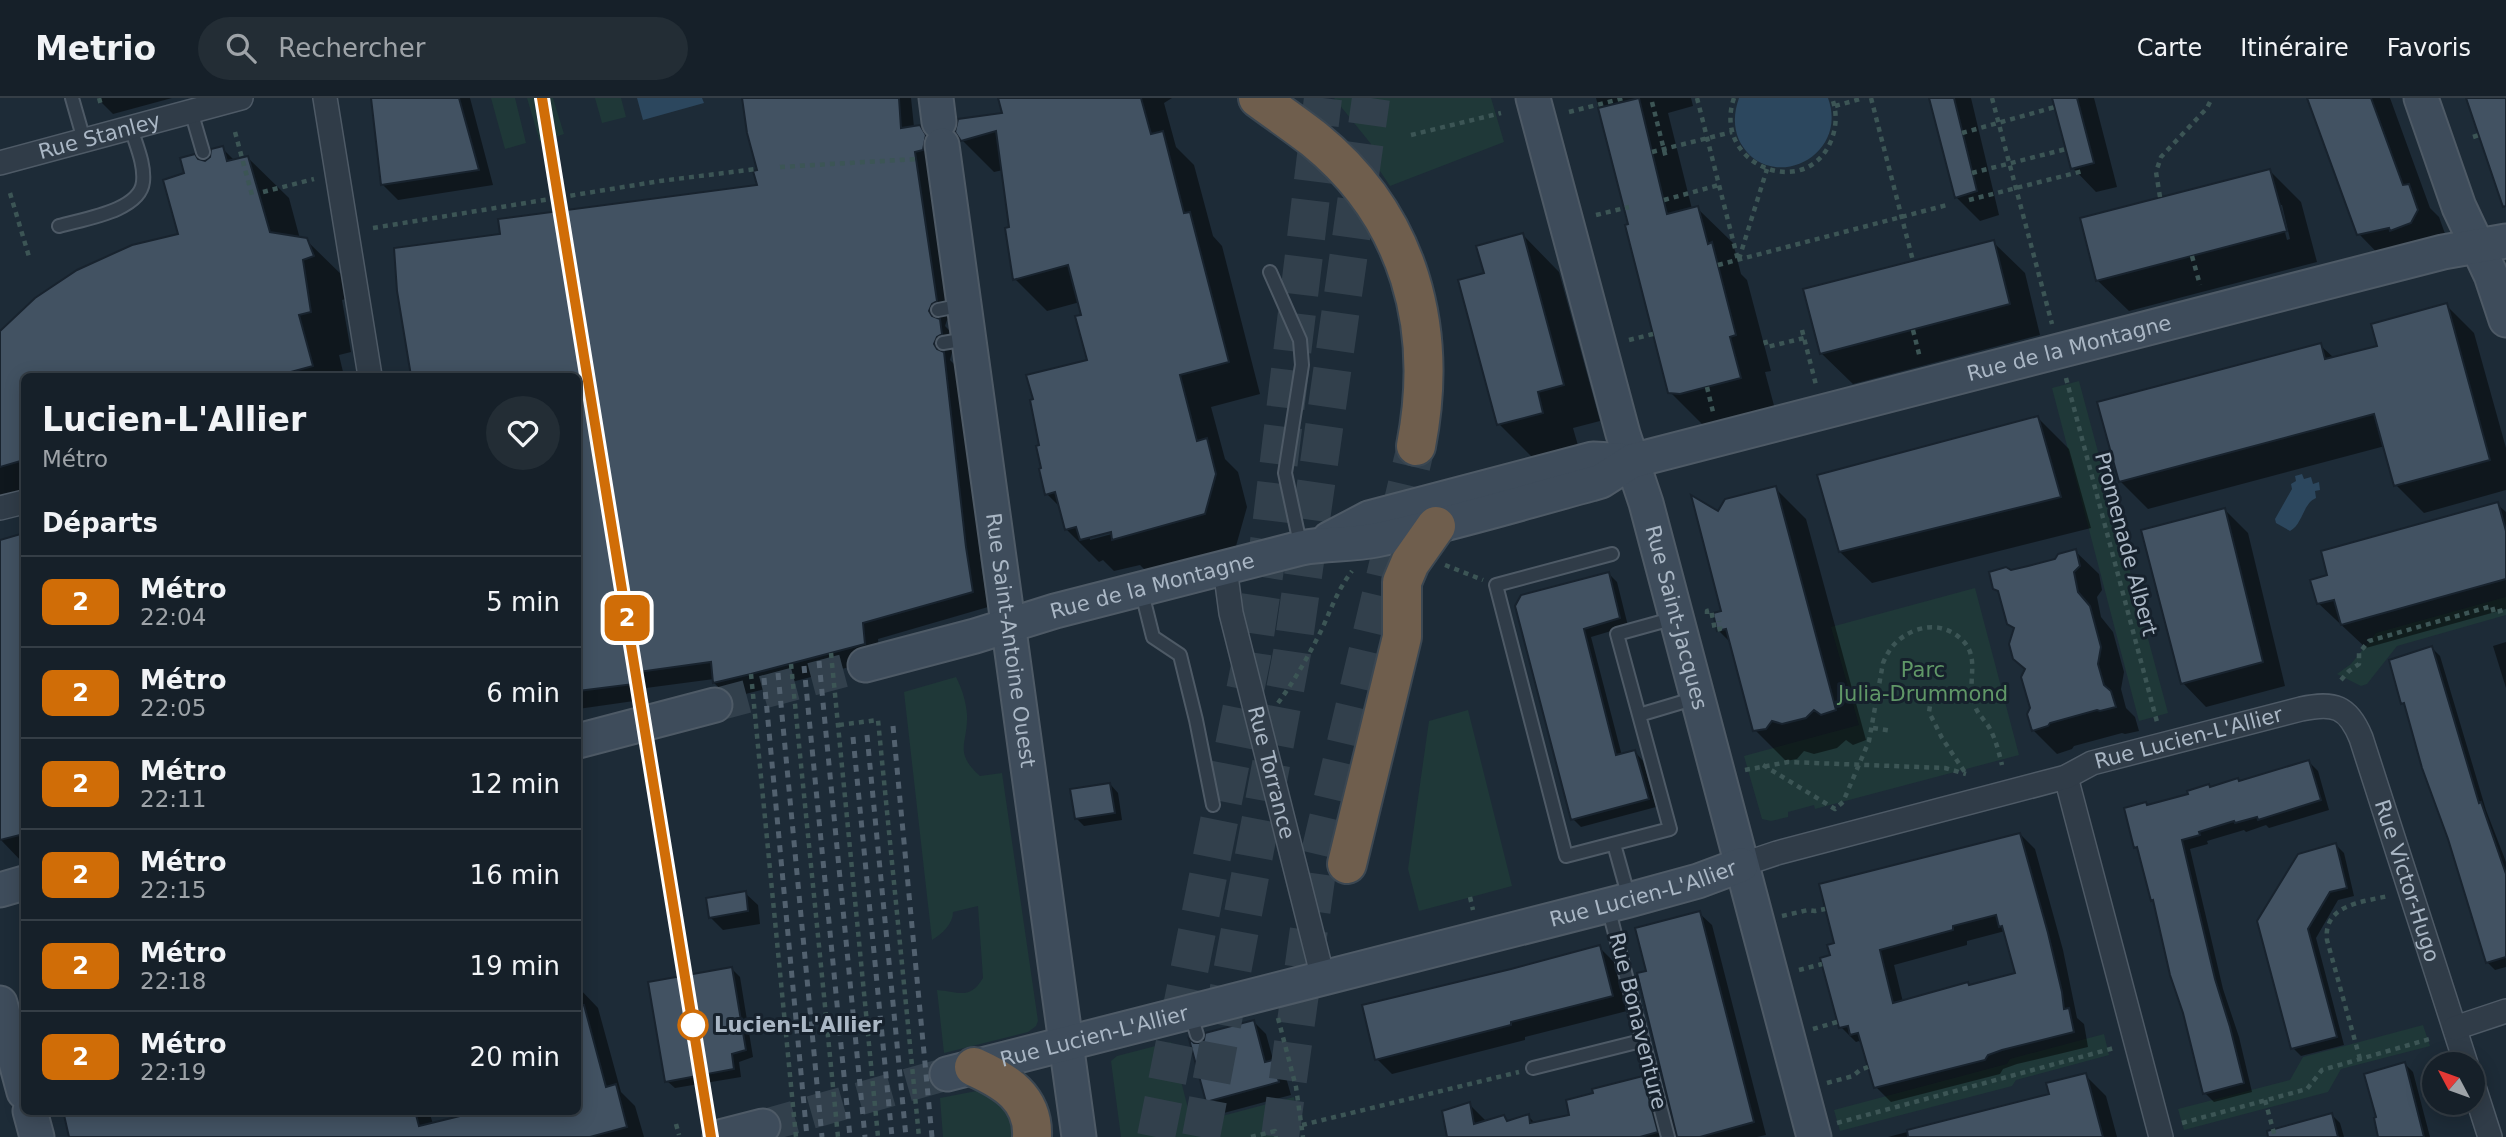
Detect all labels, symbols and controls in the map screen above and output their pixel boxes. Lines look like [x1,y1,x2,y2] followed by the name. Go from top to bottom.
[198,17,688,80] search box
[35,29,156,68] text: Metrio
[222,29,260,67] icon: search
[278,33,426,63] text: Rechercher
[2137,34,2202,62] text: Carte
[2240,34,2349,62] text: Itinéraire
[2387,34,2471,62] text: Favoris
[36,108,163,164] street label: Rue Stanley
[1965,311,2174,386] street label: Rue de la Montagne
[486,396,560,470] button: heart
[42,400,306,439] text: Lucien-L'Allier
[42,446,108,472] text: Métro
[2090,450,2162,638] street label: Promenade Albert
[42,508,158,538] text: Départs
[981,511,1040,769] street label: Rue Saint-Antoine Ouest
[1640,523,1712,712] street label: Rue Saint-Jacques
[1048,548,1257,624] street label: Rue de la Montagne
[140,574,227,604] text: Métro
[486,587,560,617] text: 5 min
[72,588,89,616] text: 2
[604,595,650,641] line badge: 2
[140,604,206,630] text: 22:04
[619,604,635,632] text: 2
[1836,658,2008,706] park label: Parc Julia-Drummond
[140,665,227,695] text: Métro
[486,678,560,708] text: 6 min
[72,679,89,707] text: 2
[140,695,206,721] text: 22:05
[2092,702,2285,774] street label: Rue Lucien-L'Allier
[1243,704,1300,842] street label: Rue Torrance
[140,756,227,786] text: Métro
[470,769,560,799] text: 12 min
[72,770,89,798] text: 2
[140,786,206,812] text: 22:11
[2370,797,2444,965] street label: Rue Victor-Hugo
[140,847,227,877] text: Métro
[1547,856,1740,932] street label: Rue Lucien-L'Allier
[470,860,560,890] text: 16 min
[72,861,89,889] text: 2
[140,877,206,903] text: 22:15
[1604,930,1672,1112] street label: Rue Bonaventure
[140,938,227,968] text: Métro
[470,951,560,981] text: 19 min
[72,952,89,980] text: 2
[140,968,206,994] text: 22:18
[998,1001,1191,1072] street label: Rue Lucien-L'Allier
[678,1010,708,1040] marker: Lucien-L'Allier
[714,1013,883,1037] place label: Lucien-L'Allier
[140,1029,227,1059] text: Métro
[470,1042,560,1072] text: 20 min
[72,1043,89,1071] text: 2
[2422,1052,2485,1115] north arrow
[2422,1052,2485,1115] map controls
[140,1059,206,1085] text: 22:19

